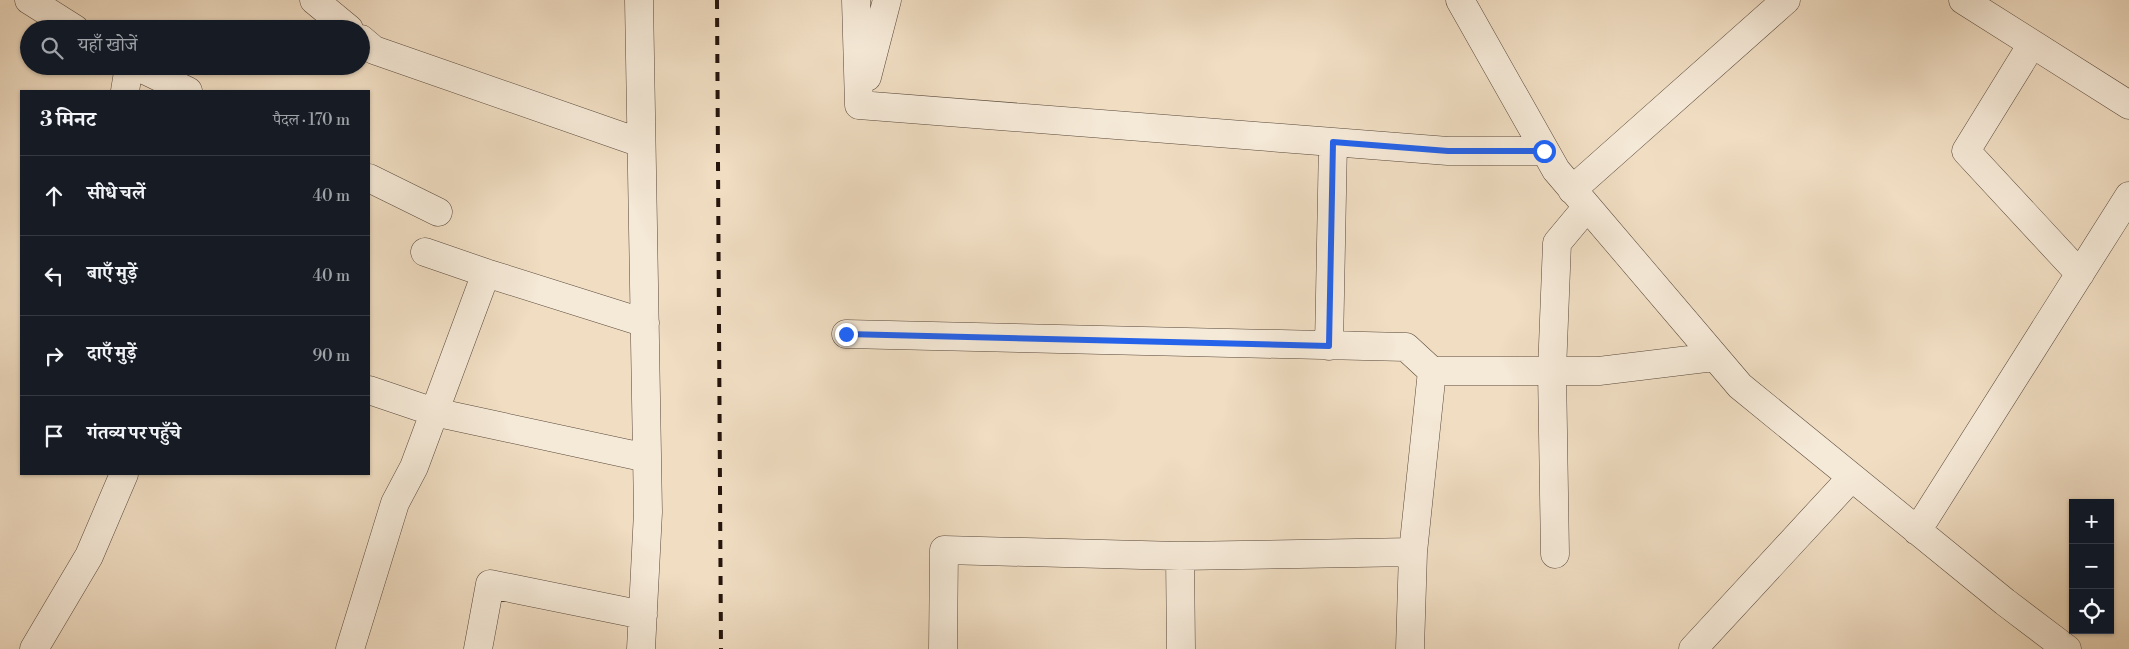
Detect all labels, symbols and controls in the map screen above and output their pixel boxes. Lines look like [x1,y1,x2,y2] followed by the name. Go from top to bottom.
[20,20,370,75] search box
[78,33,138,57] text: यहाँ खोजें
[38,34,66,62] icon: search
[40,107,96,133] text: 3 मिनट
[273,110,350,130] text: पैदल · 170 m
[1533,140,1556,163] route start
[87,181,145,205] text: सीधे चलें
[40,182,68,210] icon: ahead
[313,186,350,206] text: 40 m
[87,261,137,285] text: बाएँ मुड़ें
[40,262,68,290] icon: left
[313,266,350,286] text: 40 m
[835,323,858,346] route end
[87,341,137,365] text: दाएँ मुड़ें
[40,342,68,370] icon: right
[312,346,350,366] text: 90 m
[87,421,181,445] text: गंतव्य पर पहुँचे
[40,422,68,450] icon: arrive
[2069,499,2114,634] map controls
[2069,499,2114,544] button: +
[2069,544,2114,589] button: −
[2069,589,2114,634] button: locate

